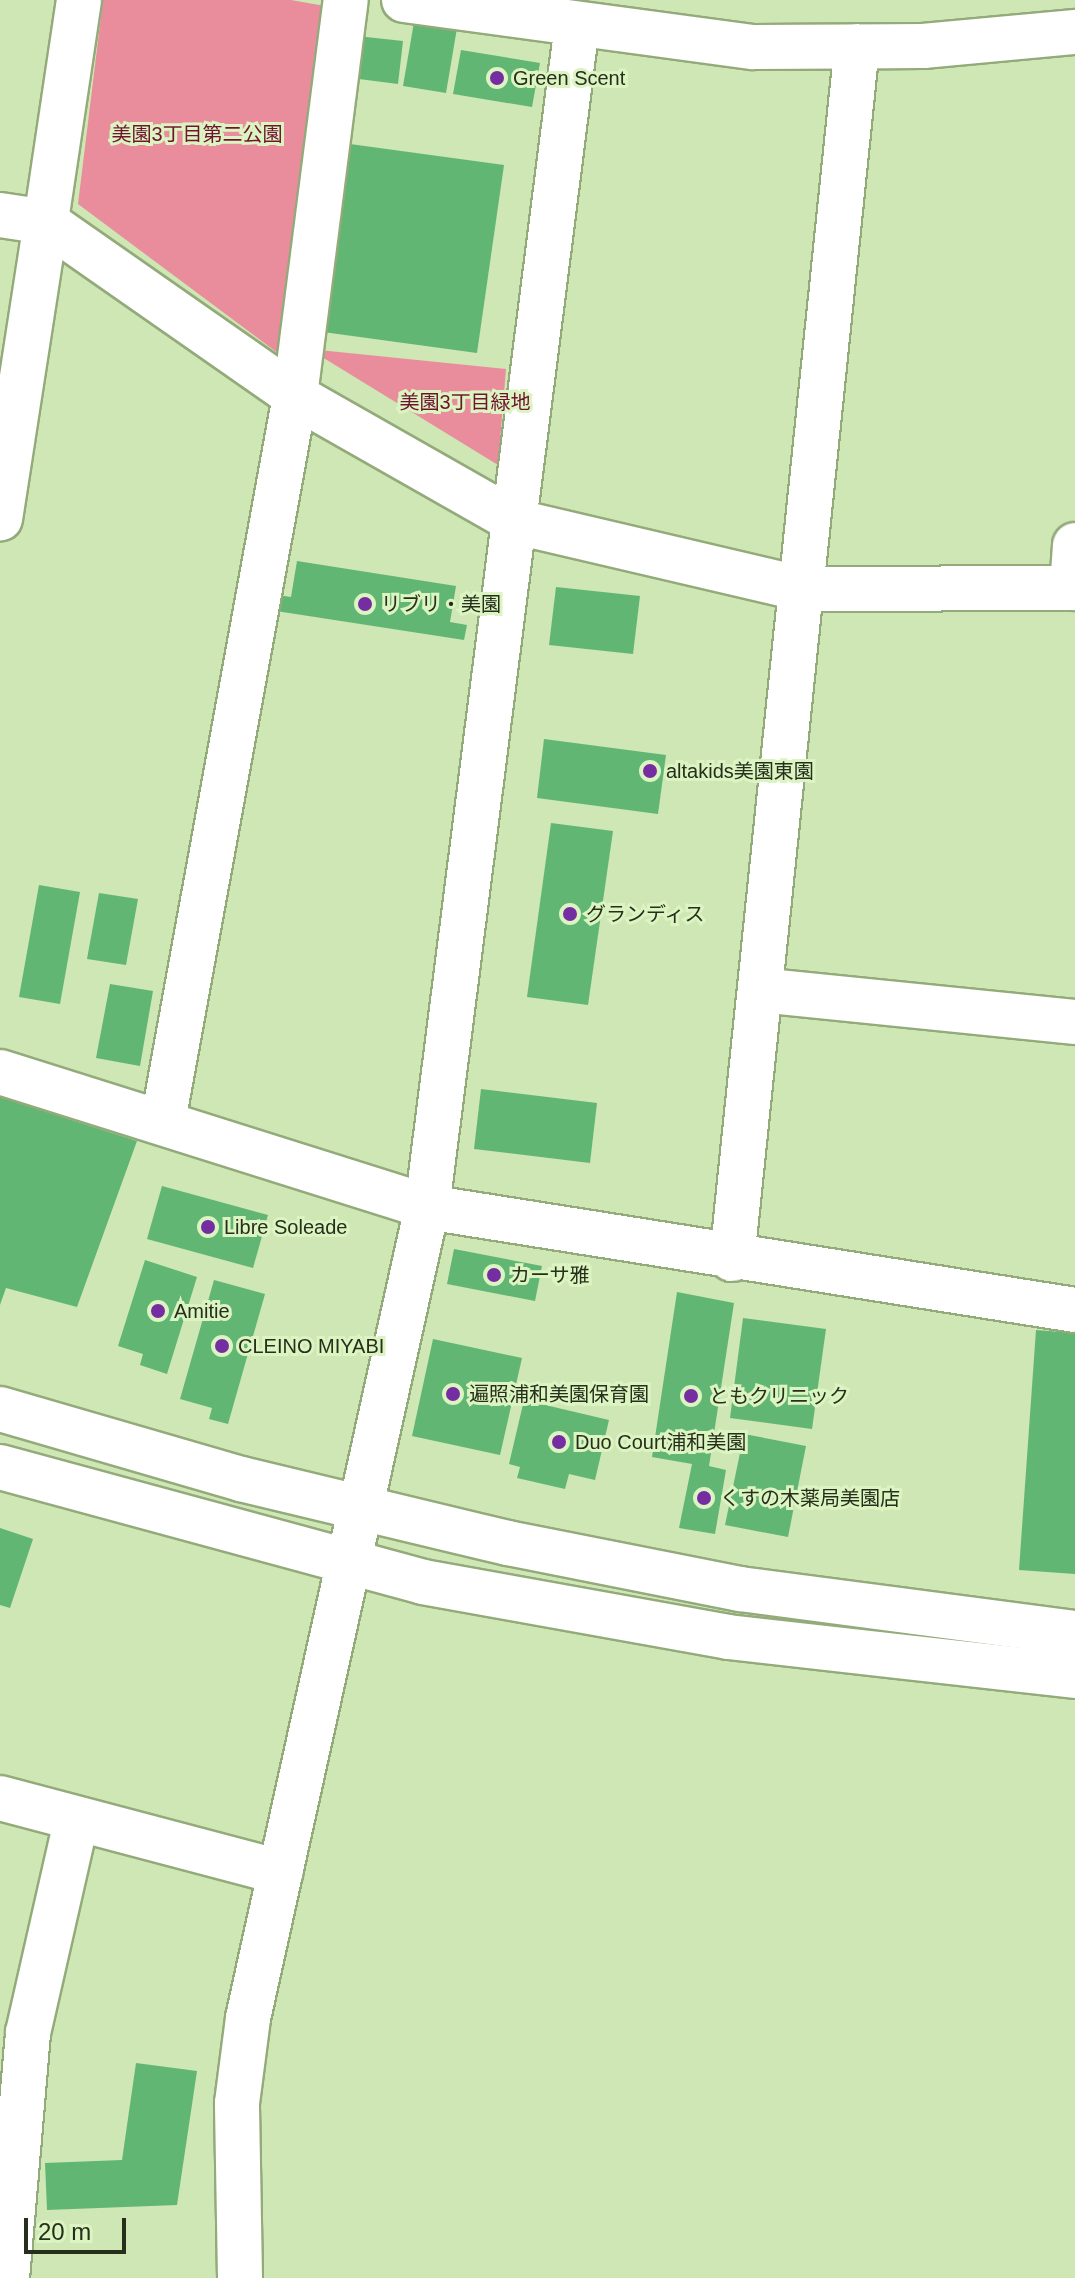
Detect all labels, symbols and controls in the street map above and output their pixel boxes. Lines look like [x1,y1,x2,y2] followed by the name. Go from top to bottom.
[513,66,625,90] place label: Green Scent
[488,69,506,87] marker: Green Scent
[111,122,283,146] park label: 美園3丁目第二公園
[399,390,531,414] park label: 美園3丁目緑地
[381,592,501,616] place label: リブリ・美園
[356,595,374,613] marker: リブリ・美園
[666,759,814,783] place label: altakids美園東園
[641,762,659,780] marker: altakids美園東園
[586,902,706,926] place label: グランディス
[561,905,579,923] marker: グランディス
[224,1215,347,1239] place label: Libre Soleade
[199,1218,217,1236] marker: Libre Soleade
[510,1263,590,1287] place label: カーサ雅
[485,1266,503,1284] marker: カーサ雅
[174,1299,230,1323] place label: Amitie
[149,1302,167,1320] marker: Amitie
[238,1334,384,1358] place label: CLEINO MIYABI
[213,1337,231,1355] marker: CLEINO MIYABI
[469,1382,649,1406] place label: 遍照浦和美園保育園
[709,1384,849,1408] place label: ともクリニック
[444,1385,462,1403] marker: 遍照浦和美園保育園
[680,1385,702,1407] marker: ともクリニック
[575,1430,746,1454] place label: Duo Court浦和美園
[550,1433,568,1451] marker: Duo Court浦和美園
[720,1486,900,1510] place label: くすの木薬局美園店
[695,1489,713,1507] marker: くすの木薬局美園店
[28,2202,130,2252] scale bar
[38,2218,91,2245] text: 20 m

